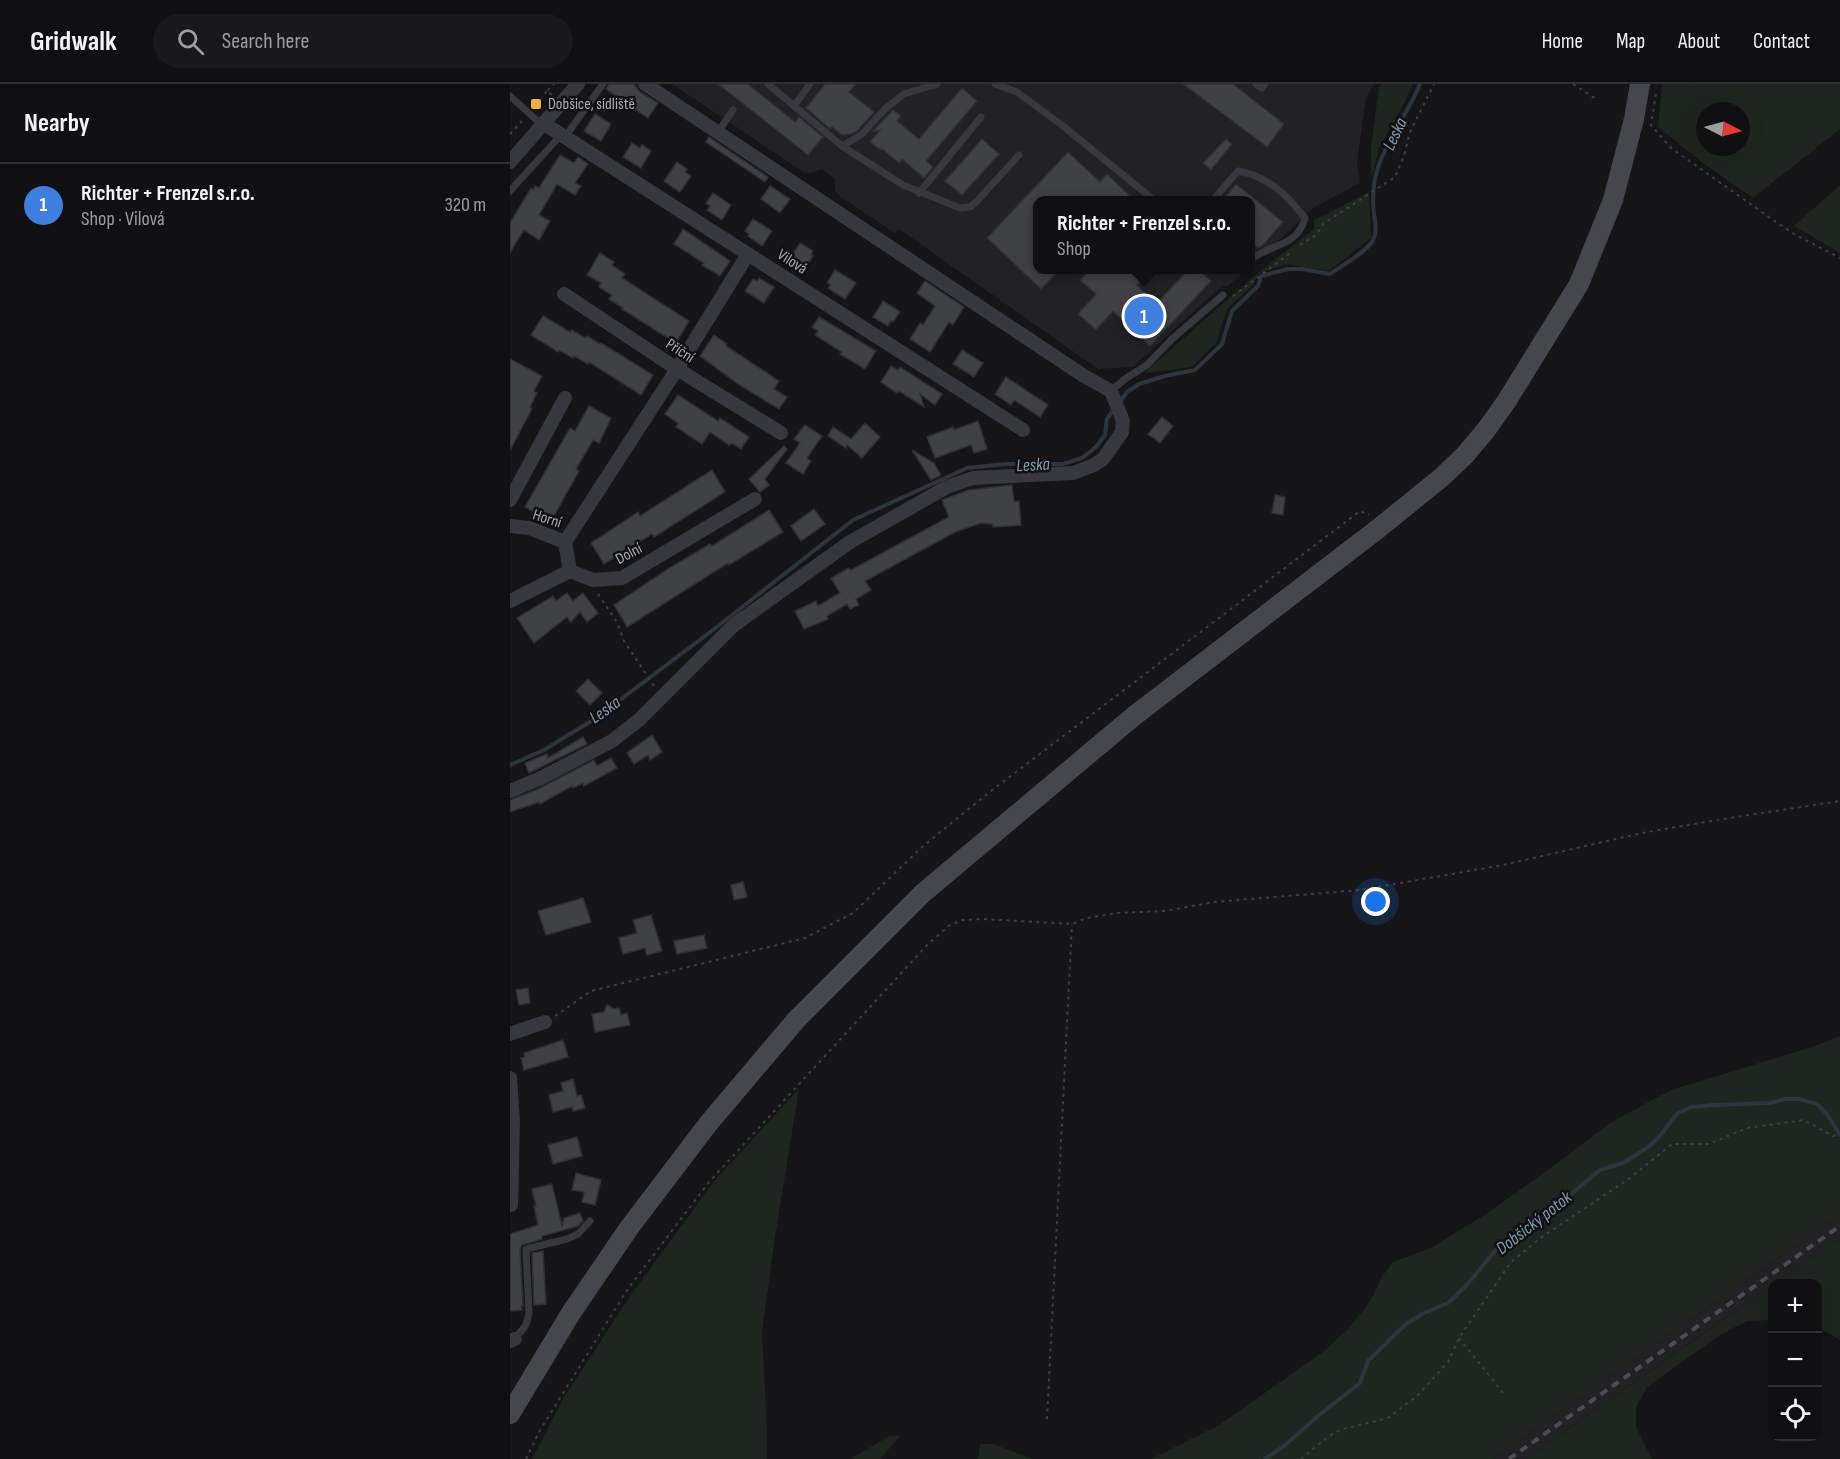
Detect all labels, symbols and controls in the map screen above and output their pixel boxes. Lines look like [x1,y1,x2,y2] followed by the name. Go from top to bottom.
[153,14,573,68] search box
[30,25,117,58] text: Gridwalk
[174,25,207,58] icon: search
[222,28,309,55] text: Search here
[1542,29,1583,54] text: Home
[1616,29,1645,54] text: Map
[1678,29,1720,54] text: About
[1753,29,1810,54] text: Contact
[548,95,635,114] place label: Dobšice, sídliště
[529,97,543,111] marker: Dobšice, sídliště
[1696,102,1750,156] north arrow
[24,108,90,139] text: Nearby
[1378,114,1412,154] water label: Leska
[81,180,255,207] text: Richter + Frenzel s.r.o.
[40,193,47,217] text: 1
[444,193,486,217] text: 320 m
[1033,196,1255,274] popup
[81,207,165,231] text: Shop · Vilová
[1057,210,1231,237] text: Richter + Frenzel s.r.o.
[1057,237,1091,261] text: Shop
[773,245,811,279] street label: Vilová
[1124,294,1164,338] pin: 1
[662,335,698,367] street label: Příční
[1016,454,1051,476] water label: Leska
[530,505,564,533] street label: Horní
[612,539,646,569] street label: Dolní
[585,691,625,728] water label: Leska
[1361,887,1390,916] your location
[1492,1186,1577,1259] water label: Dobšický potok
[1768,1279,1822,1441] map controls
[1768,1279,1822,1333] button: +
[1768,1333,1822,1387] button: −
[1768,1387,1822,1441] button: locate

